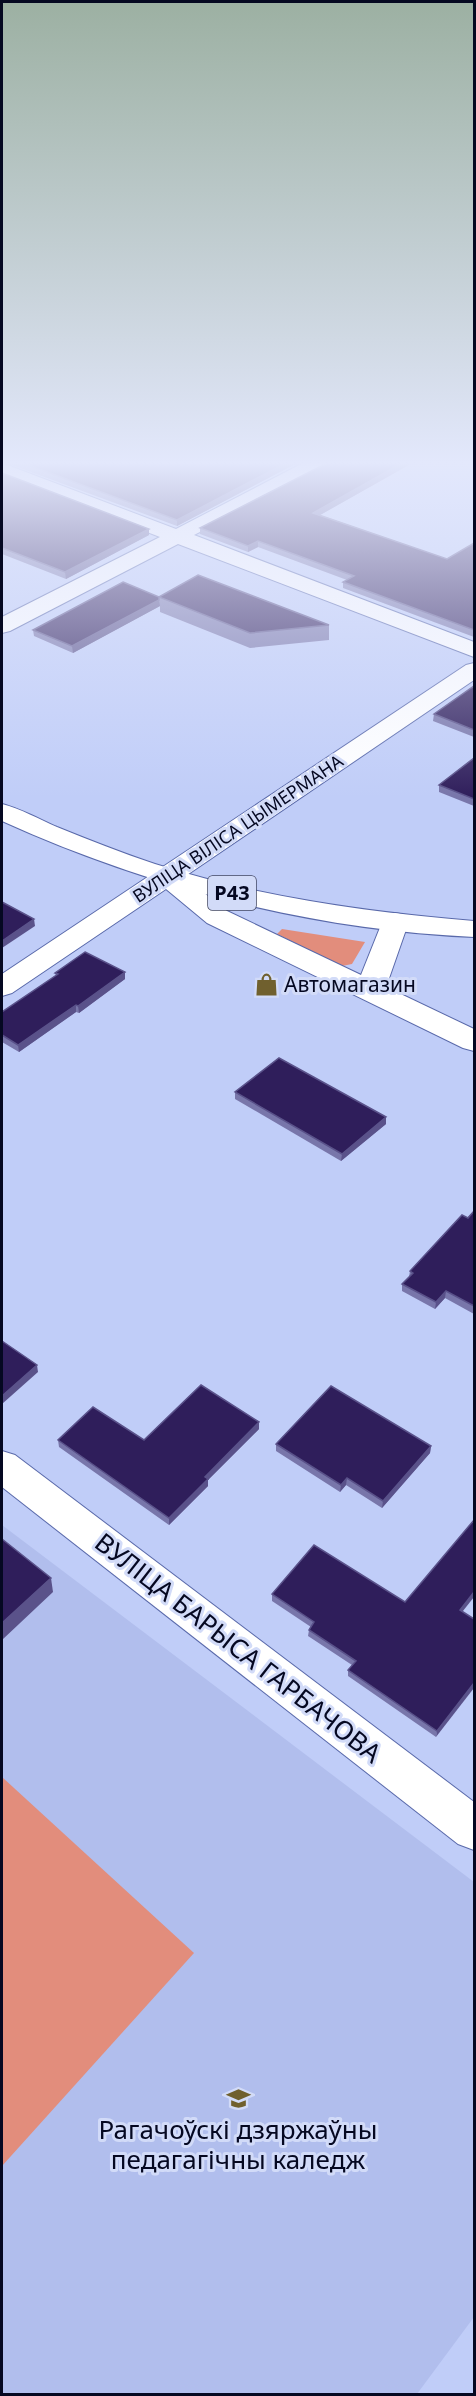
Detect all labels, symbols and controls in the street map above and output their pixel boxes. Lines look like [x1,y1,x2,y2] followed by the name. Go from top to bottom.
[128,748,348,908] street label: ВУЛІЦА ВІЛІСА ЦЫМЕРМАНА
[208,876,256,910] road number: Р43
[284,970,416,998] place label: Автомагазин
[253,972,279,998] shop icon: Автомагазин
[88,1524,390,1771] street label: ВУЛІЦА БАРЫСА ГАРБАЧОВА
[225,2086,251,2112] school or university icon: Рагачоўскі дзяржаўны педагагічны каледж
[98,2111,378,2177] place label: Рагачоўскі дзяржаўны педагагічны каледж

